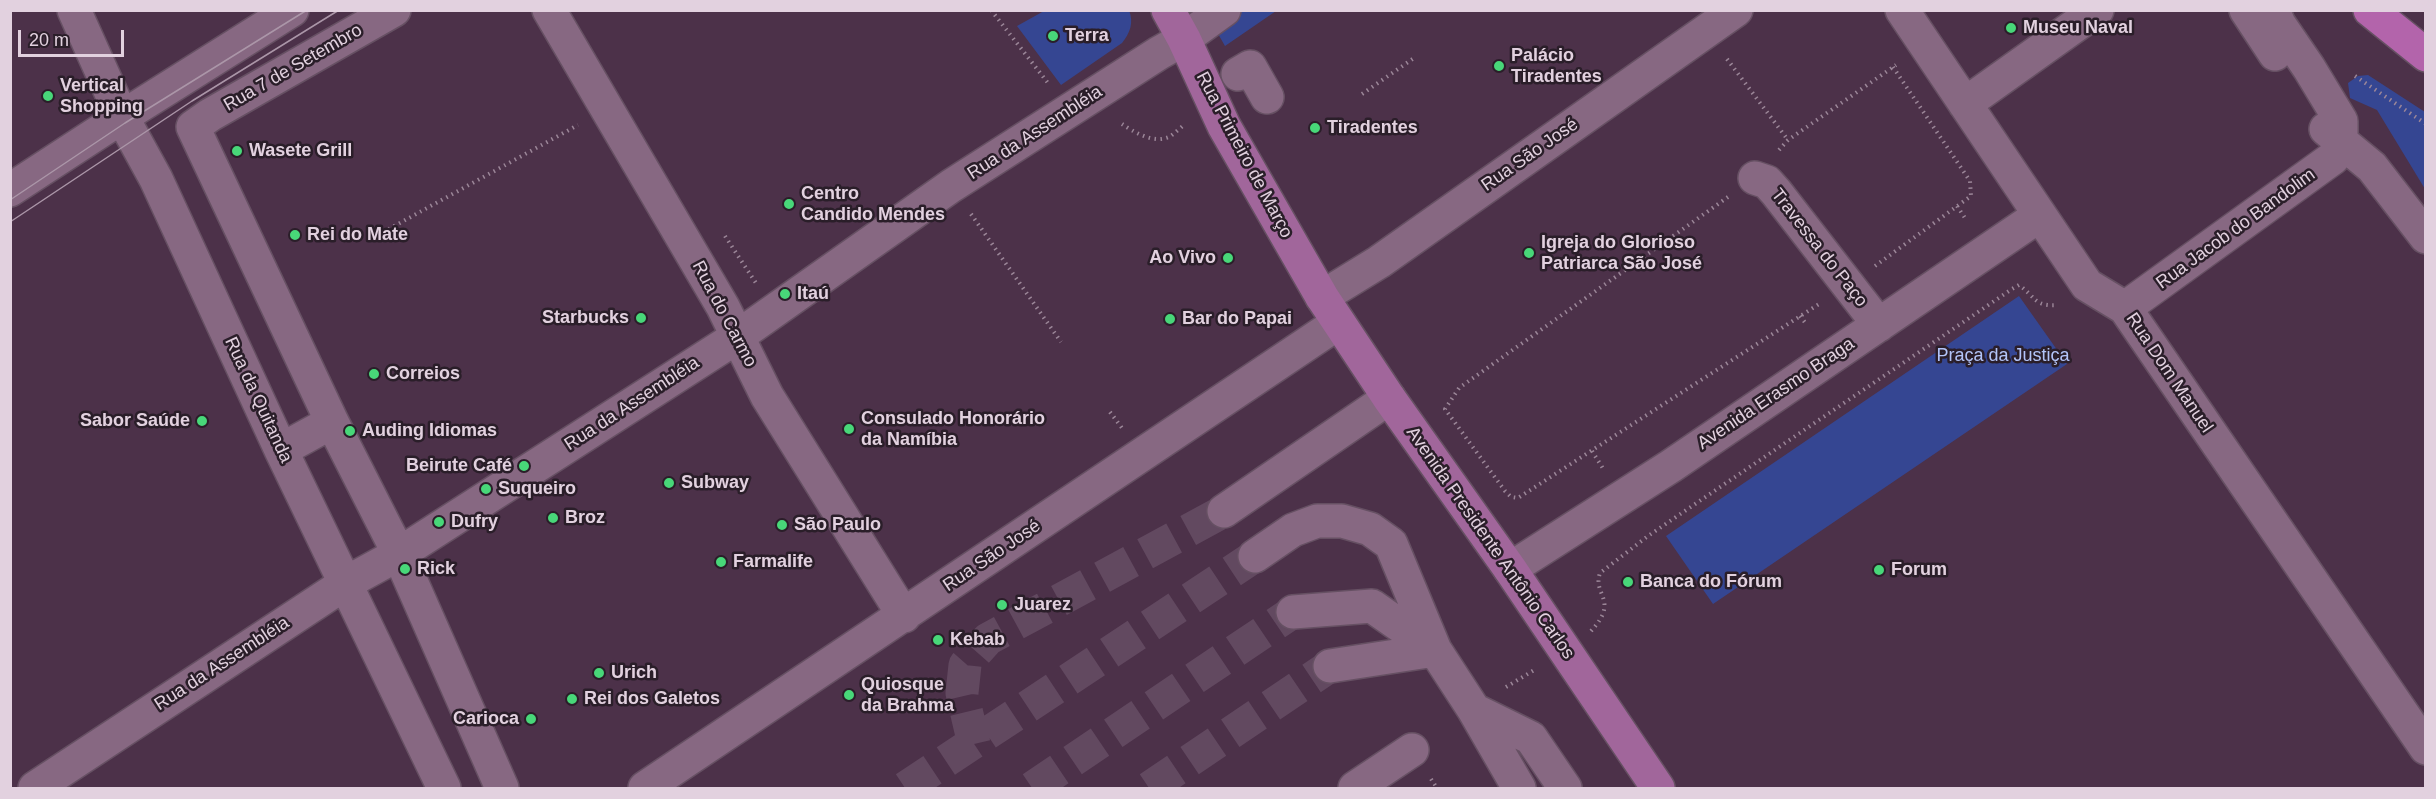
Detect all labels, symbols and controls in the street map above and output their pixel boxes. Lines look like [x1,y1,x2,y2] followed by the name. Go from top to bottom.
[2023,17,2133,39] place label: Museu Naval
[21,18,128,56] scale bar
[220,20,366,116] street label: Rua 7 de Setembro
[2004,21,2018,35] marker: Museu Naval
[1065,25,1109,47] place label: Terra
[1046,29,1060,43] marker: Terra
[29,30,69,50] text: 20 m
[1511,45,1602,88] place label: Palácio Tiradentes
[1492,59,1506,73] marker: Palácio Tiradentes
[1191,68,1297,242] street label: Rua Primeiro de Março
[60,75,143,118] place label: Vertical Shopping
[964,81,1106,185] street label: Rua da Assembléia
[41,89,55,103] marker: Vertical Shopping
[1477,114,1583,196] street label: Rua São José
[1327,117,1418,139] place label: Tiradentes
[1308,121,1322,135] marker: Tiradentes
[249,140,352,162] place label: Wasete Grill
[230,144,244,158] marker: Wasete Grill
[2152,164,2320,294] street label: Rua Jacob do Bandolim
[801,183,945,226] place label: Centro Candido Mendes
[1766,184,1872,312] street label: Travessa do Paço
[782,197,796,211] marker: Centro Candido Mendes
[307,224,408,246] place label: Rei do Mate
[288,228,302,242] marker: Rei do Mate
[1541,232,1702,274] place label: Igreja do Glorioso Patriarca São José
[1522,246,1536,260] marker: Igreja do Glorioso Patriarca São José
[1149,247,1216,269] place label: Ao Vivo
[1221,251,1235,265] marker: Ao Vivo
[687,257,761,371] street label: Rua do Carmo
[797,283,829,305] place label: Itaú
[778,287,792,301] marker: Itaú
[542,307,629,329] place label: Starbucks
[1182,308,1292,330] place label: Bar do Papai
[2121,309,2217,437] street label: Rua Dom Manuel
[634,311,648,325] marker: Starbucks
[1163,312,1177,326] marker: Bar do Papai
[1693,333,1859,455] street label: Avenida Erasmo Braga
[219,334,297,466] street label: Rua da Quitanda
[1936,345,2070,367] park label: Praça da Justiça
[561,352,703,456] street label: Rua da Assembléia
[386,363,460,385] place label: Correios
[367,367,381,381] marker: Correios
[861,408,1045,450] place label: Consulado Honorário da Namíbia
[80,410,190,432] place label: Sabor Saúde
[195,414,209,428] marker: Sabor Saúde
[362,420,497,442] place label: Auding Idiomas
[842,422,856,436] marker: Consulado Honorário da Namíbia
[1401,423,1579,663] street label: Avenida Presidente Antônio Carlos
[343,424,357,438] marker: Auding Idiomas
[406,455,512,477] place label: Beirute Café
[517,459,531,473] marker: Beirute Café
[681,472,749,494] place label: Subway
[662,476,676,490] marker: Subway
[498,478,576,500] place label: Suqueiro
[479,482,493,496] marker: Suqueiro
[565,507,605,529] place label: Broz
[451,511,498,533] place label: Dufry
[546,511,560,525] marker: Broz
[794,514,881,536] place label: São Paulo
[432,515,446,529] marker: Dufry
[939,515,1045,597] street label: Rua São José
[775,518,789,532] marker: São Paulo
[733,551,813,573] place label: Farmalife
[714,555,728,569] marker: Farmalife
[417,558,455,580] place label: Rick
[1891,559,1947,581] place label: Forum
[398,562,412,576] marker: Rick
[1872,563,1886,577] marker: Forum
[1640,571,1782,593] place label: Banca do Fórum
[1621,575,1635,589] marker: Banca do Fórum
[1014,594,1071,616] place label: Juarez
[995,598,1009,612] marker: Juarez
[151,612,293,716] street label: Rua da Assembléia
[950,629,1005,651] place label: Kebab
[931,633,945,647] marker: Kebab
[611,662,657,684] place label: Urich
[592,666,606,680] marker: Urich
[861,674,954,716] place label: Quiosque da Brahma
[584,688,720,710] place label: Rei dos Galetos
[842,688,856,702] marker: Quiosque da Brahma
[565,692,579,706] marker: Rei dos Galetos
[453,708,519,730] place label: Carioca
[524,712,538,726] marker: Carioca

